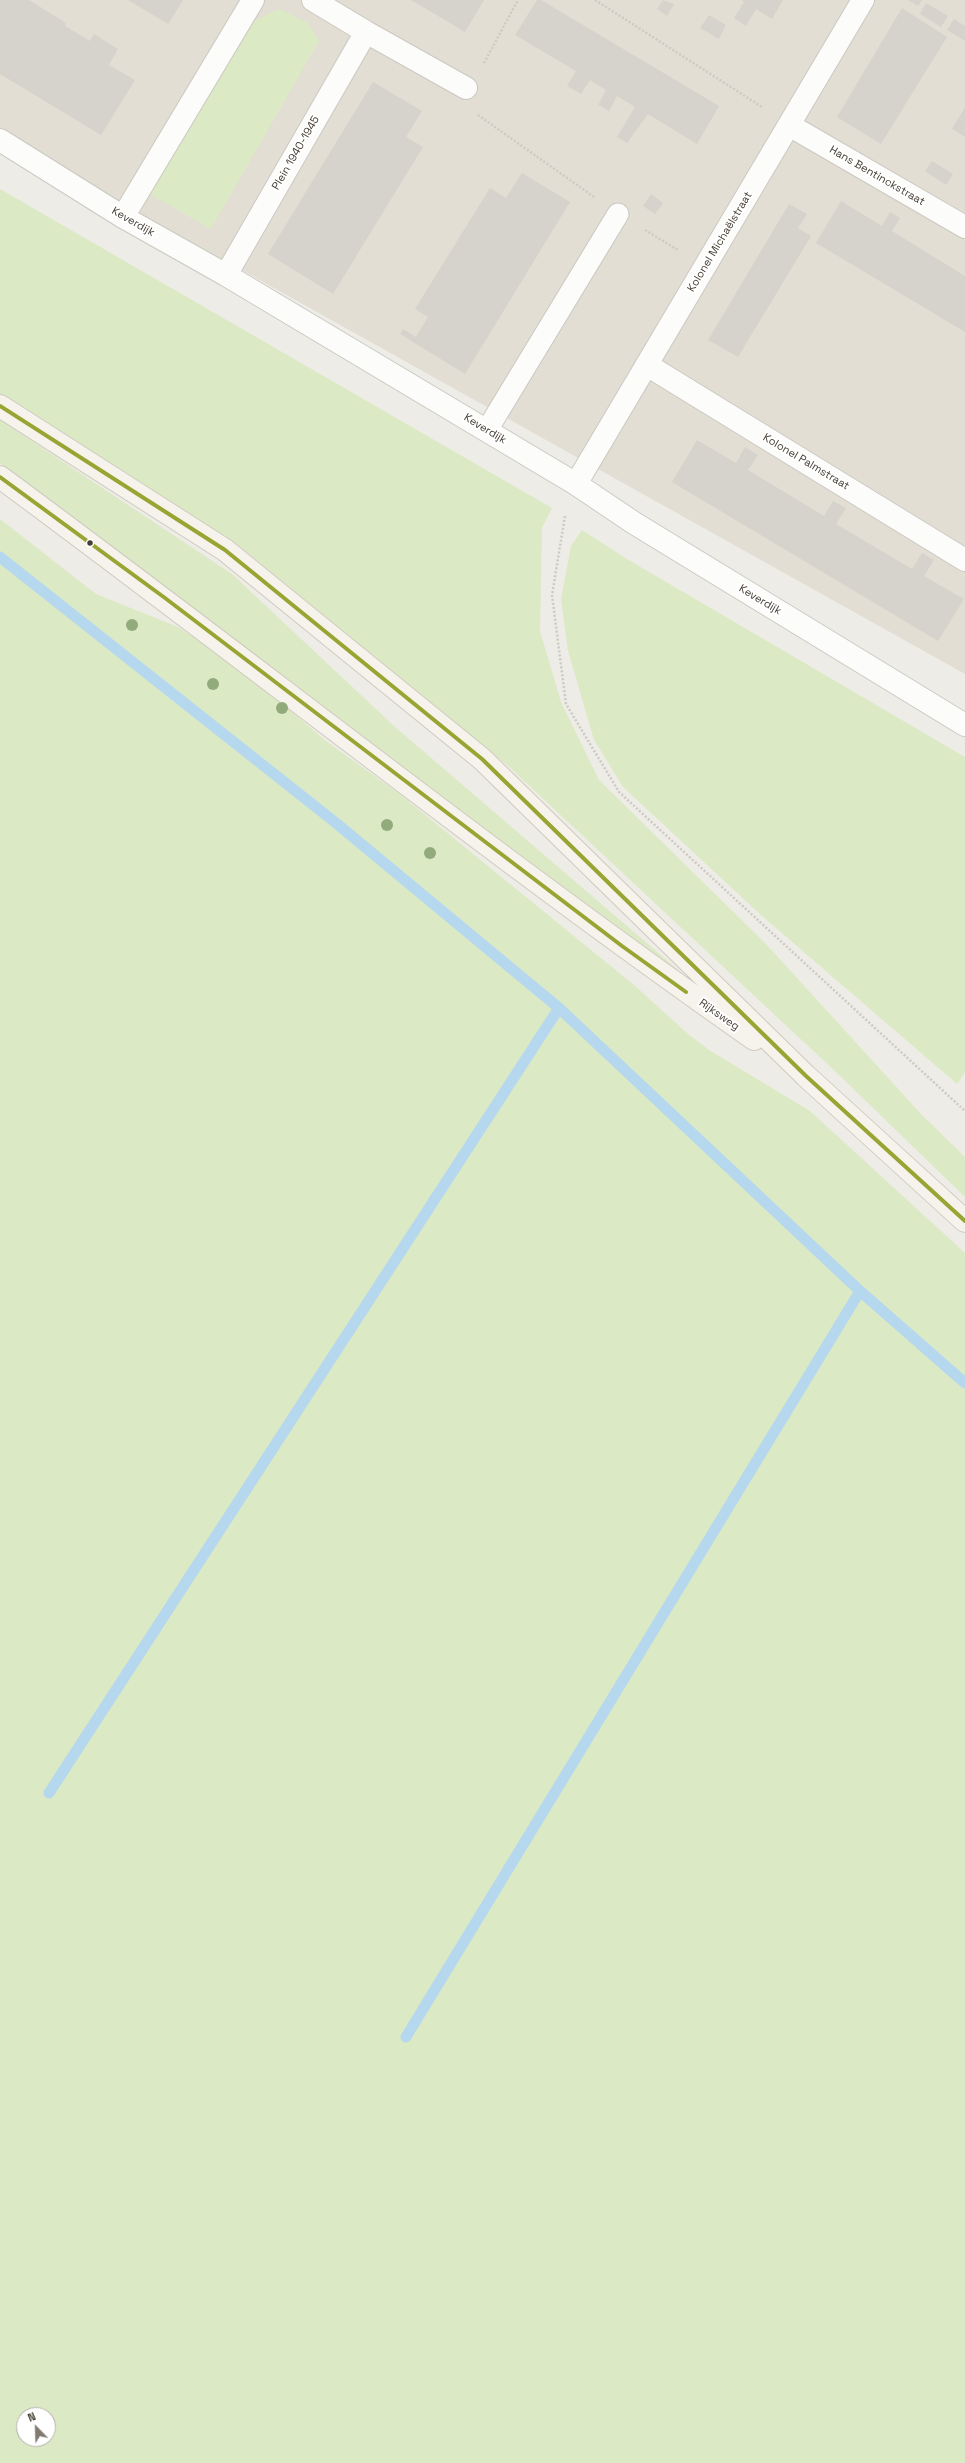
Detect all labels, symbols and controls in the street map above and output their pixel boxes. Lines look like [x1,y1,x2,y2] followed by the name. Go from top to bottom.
[269,114,323,192] street label: Plein 1940-1945
[827,143,927,209] street label: Hans Bentinckstraat
[685,190,755,294] street label: Kolonel Michaëlstraat
[109,204,157,240] street label: Keverdijk
[461,411,509,447] street label: Keverdijk
[760,431,852,493] street label: Kolonel Palmstraat
[85,538,95,548] unlabelled marker
[736,582,784,618] street label: Keverdijk
[696,996,742,1034] street label: Rijksweg
[16,2407,56,2447] north arrow
[26,2409,38,2425] text: N

